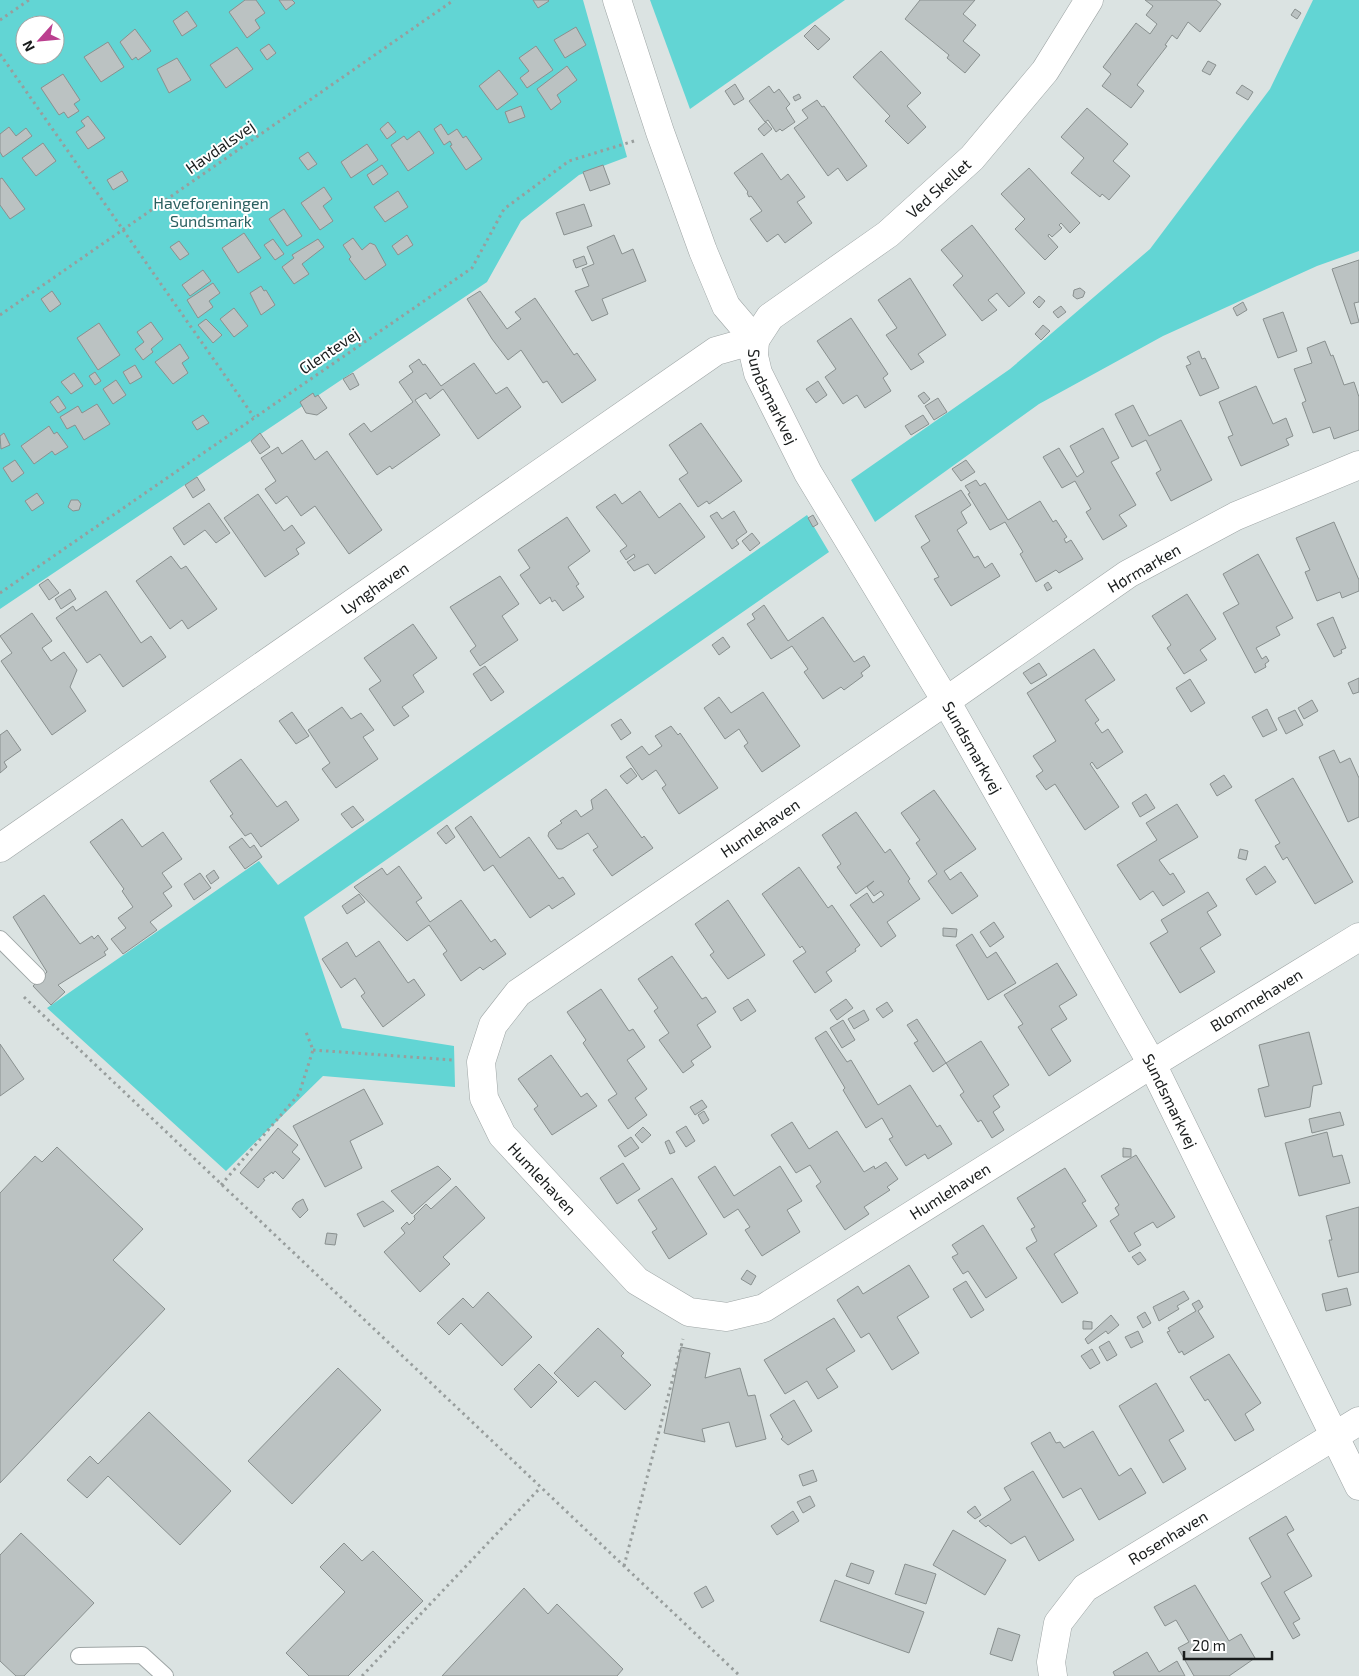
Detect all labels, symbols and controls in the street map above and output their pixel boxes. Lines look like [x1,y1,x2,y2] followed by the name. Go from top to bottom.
[15,15,65,65] north arrow
[18,38,38,54] text: N
[182,116,258,178] street label: Havdalsvej
[902,154,974,222] street label: Ved Skellet
[153,193,269,230] park label: Haveforeningen Sundsmark
[295,324,363,378] street label: Glentevej
[745,348,802,448] street label: Sundsmarkvej
[1104,539,1184,596] street label: Hørmarken
[337,557,412,618] street label: Lynghaven
[939,698,1007,797] street label: Sundsmarkvej
[716,794,803,861] street label: Humlehaven
[1206,964,1306,1035] street label: Blommehaven
[1139,1050,1202,1152] street label: Sundsmarkvej
[505,1138,581,1218] street label: Humlehaven
[906,1158,993,1223] street label: Humlehaven
[1125,1506,1211,1568] street label: Rosenhaven
[1184,1628,1272,1660] scale bar
[1192,1636,1226,1654] text: 20 m

